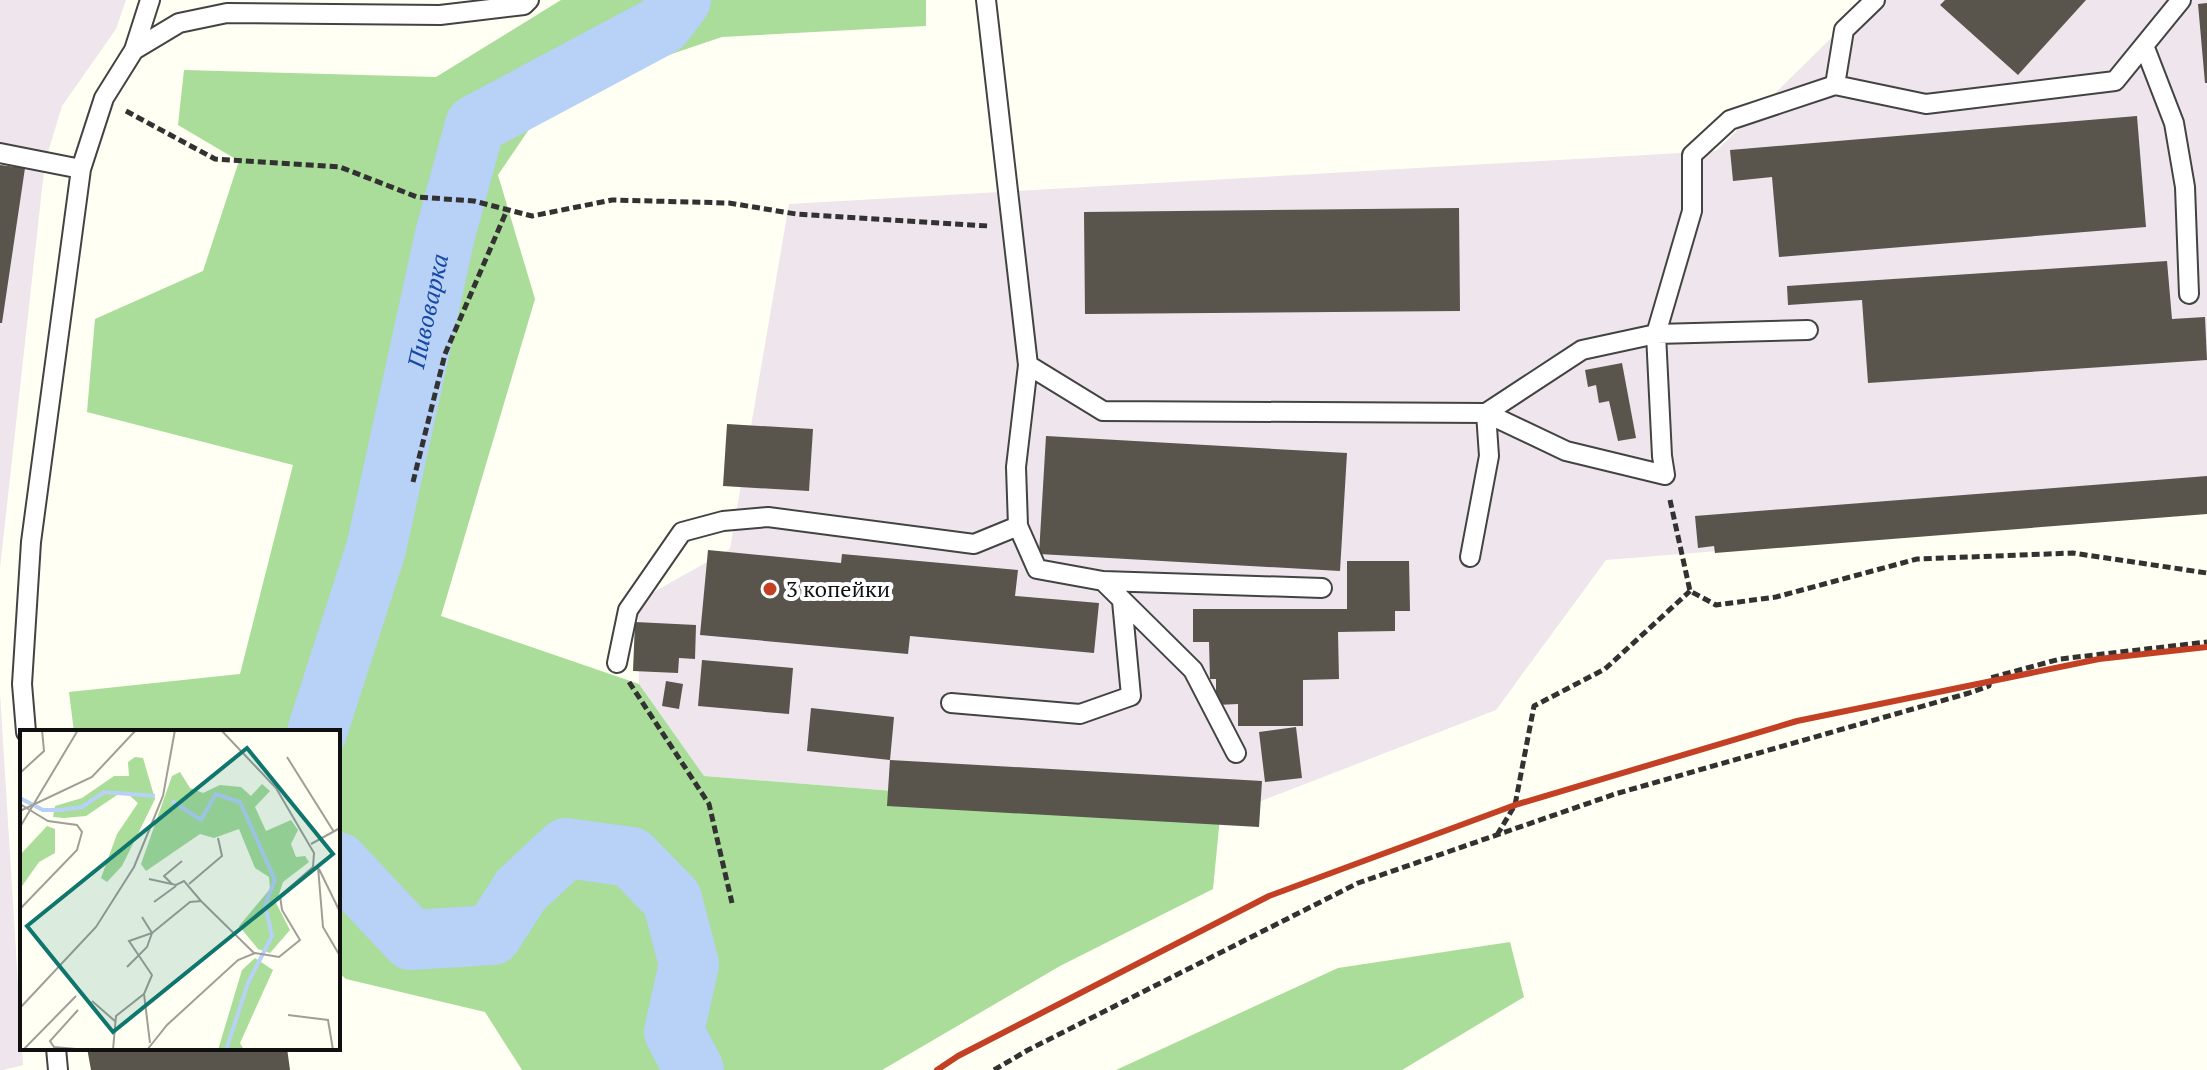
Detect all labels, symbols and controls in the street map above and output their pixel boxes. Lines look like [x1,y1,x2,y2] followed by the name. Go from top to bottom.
[399,250,455,372] water label: Пивоварка
[786,574,890,603] place label: 3 копейки
[761,580,779,598] marker: 3 копейки
[20,730,340,1050] inset map

